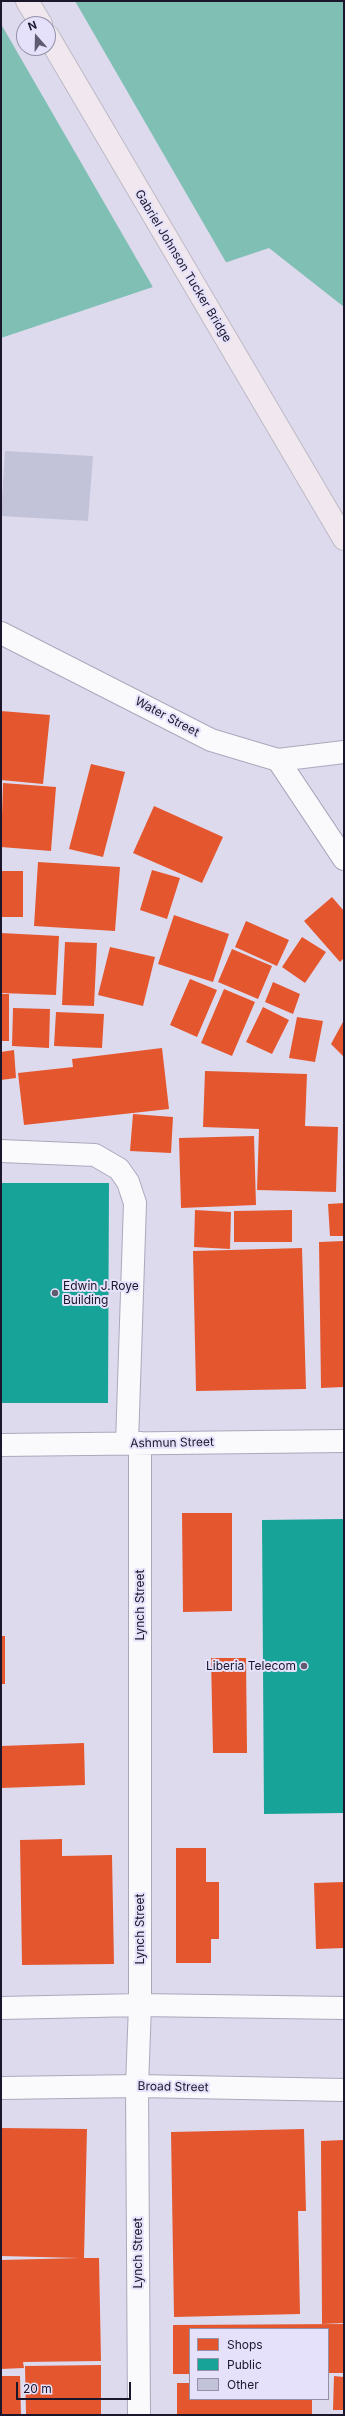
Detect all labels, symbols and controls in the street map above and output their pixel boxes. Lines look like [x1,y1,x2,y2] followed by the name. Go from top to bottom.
[16,16,56,56] north arrow
[26,18,39,34] text: N
[132,187,234,345] street label: Gabriel Johnson Tucker Bridge
[132,694,202,740] street label: Water Street
[63,1279,139,1307] place label: Edwin J.Roye Building
[50,1288,60,1298] marker: Edwin J.Roye Building
[130,1435,214,1451] street label: Ashmun Street
[133,1570,147,1640] street label: Lynch Street
[206,1659,296,1673] place label: Liberia Telecom
[299,1661,309,1671] marker: Liberia Telecom
[133,1894,147,1964] street label: Lynch Street
[137,2079,209,2095] street label: Broad Street
[131,2218,145,2288] street label: Lynch Street
[189,2328,329,2400] legend
[227,2337,263,2352] text: Shops
[227,2357,262,2372] text: Public
[18,2374,133,2400] scale bar
[227,2377,259,2392] text: Other
[23,2381,52,2396] text: 20 m

